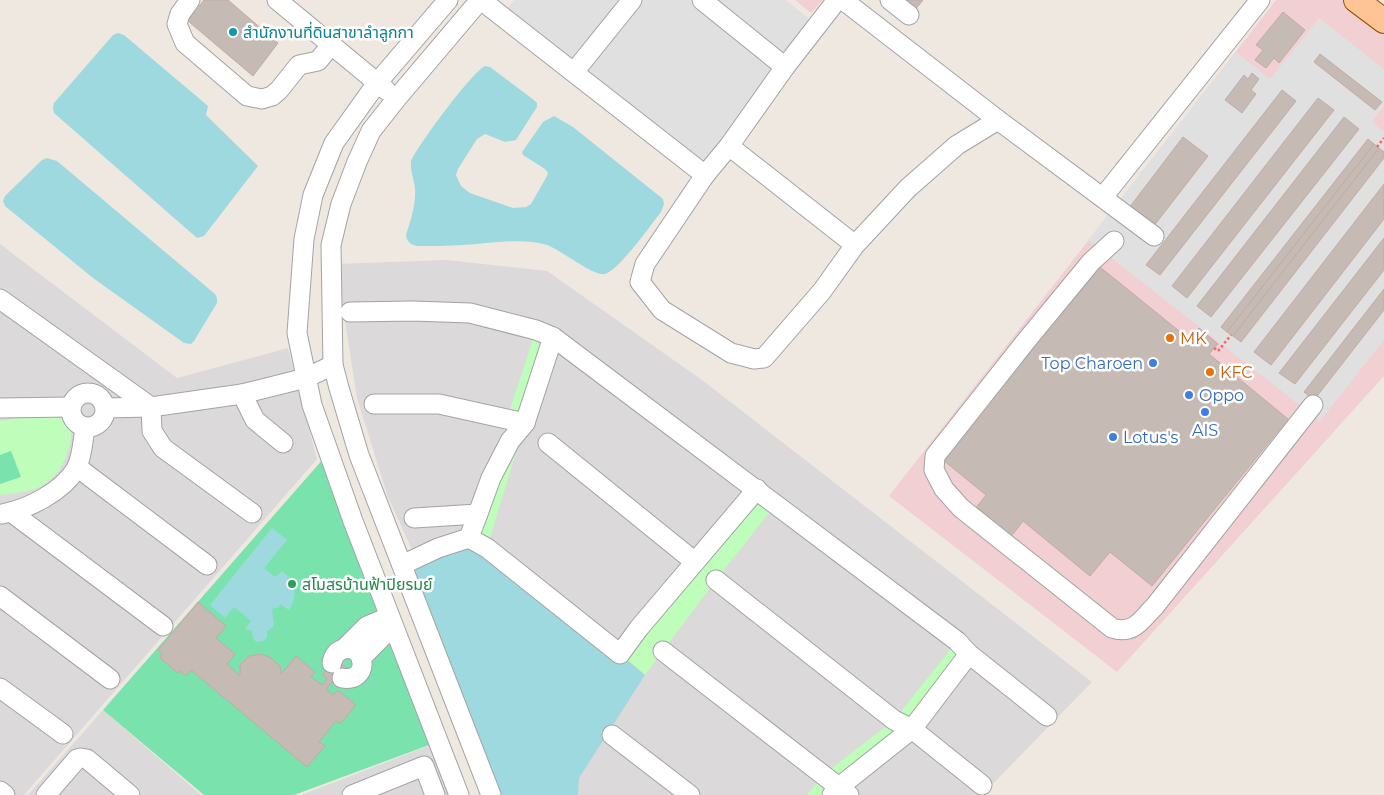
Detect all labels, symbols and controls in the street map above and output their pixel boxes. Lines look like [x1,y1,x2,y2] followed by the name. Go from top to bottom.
[243,21,414,42] place label: สำนักงานที่ดินสาขาลำลูกกา
[227,26,239,38] marker: สำนักงานที่ดินสาขาลำลูกกา
[1180,329,1207,348] place label: MK
[1164,332,1176,344] marker: MK
[1041,354,1143,373] place label: Top Charoen
[1147,357,1159,369] marker: Top Charoen
[1220,363,1253,382] place label: KFC
[1204,366,1216,378] marker: KFC
[1199,386,1244,405] place label: Oppo
[1183,389,1195,401] marker: Oppo
[1199,406,1211,418] marker: AIS
[1192,421,1218,440] place label: AIS
[1123,428,1179,447] place label: Lotus's
[1107,431,1119,443] marker: Lotus's
[302,575,433,594] place label: สโมสรบ้านฟ้าปิยรมย์
[286,578,298,590] marker: สโมสรบ้านฟ้าปิยรมย์

